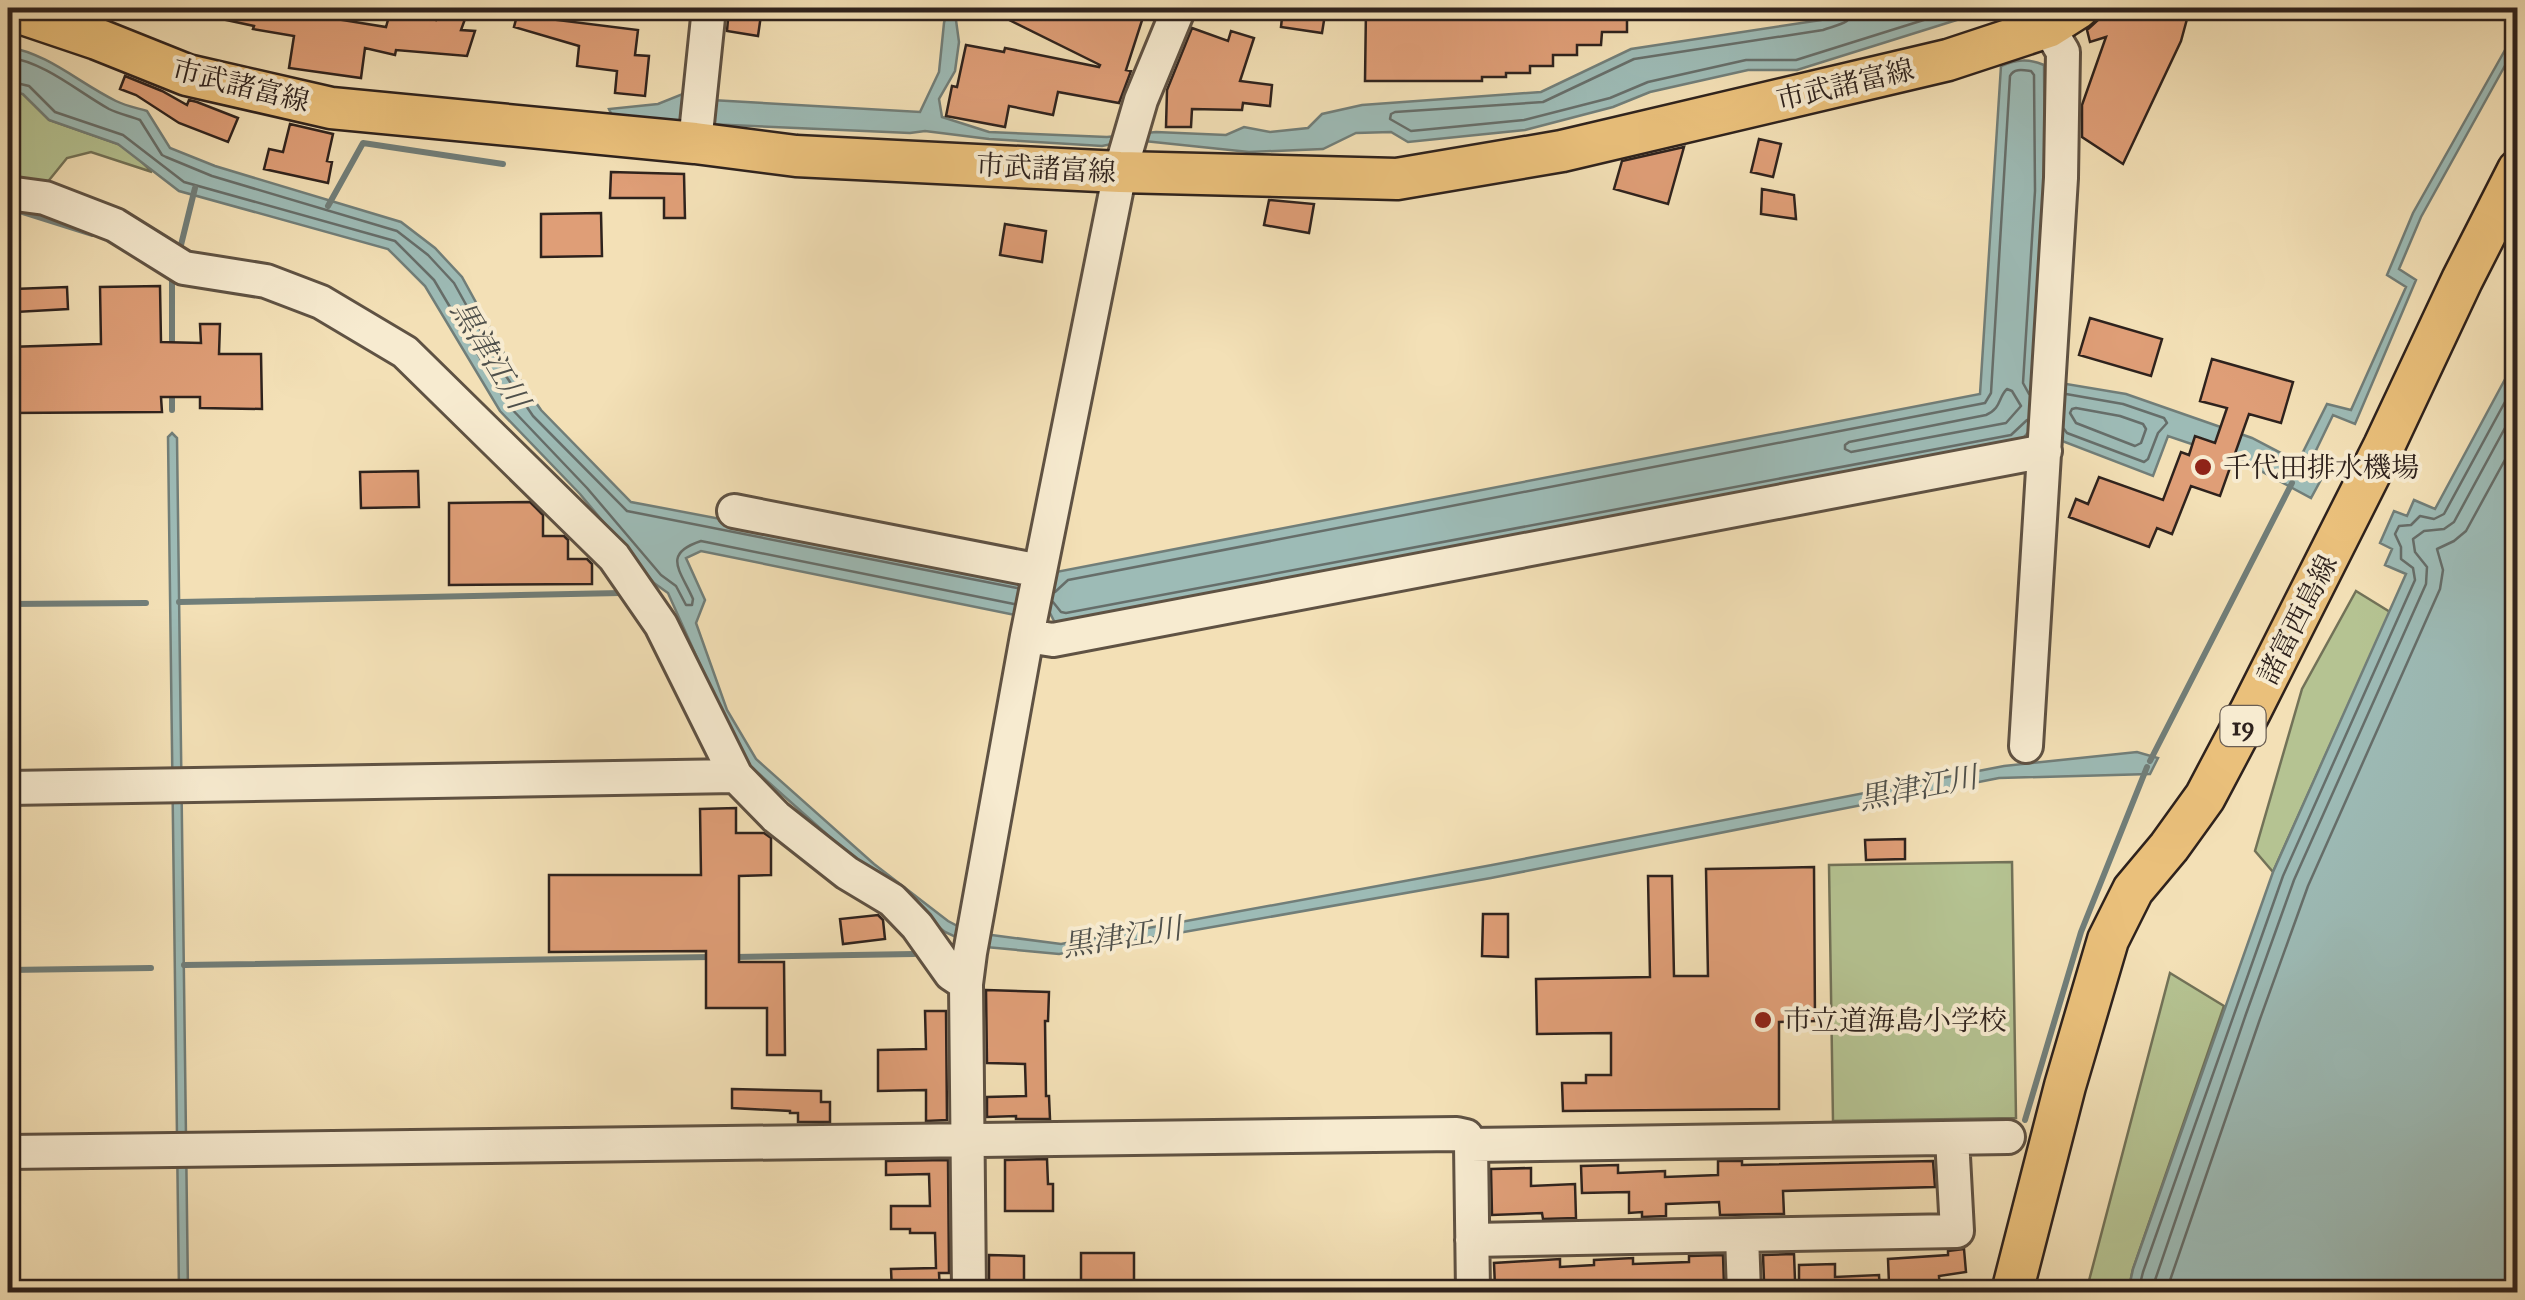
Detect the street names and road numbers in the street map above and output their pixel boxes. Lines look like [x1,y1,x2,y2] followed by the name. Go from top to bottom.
[169,52,313,119] street label: 市武諸富線
[1773,52,1917,117] street label: 市武諸富線
[975,147,1117,190] street label: 市武諸富線
[2250,549,2345,690] street label: 諸富西島線
[2220,706,2266,746] road number: 19

